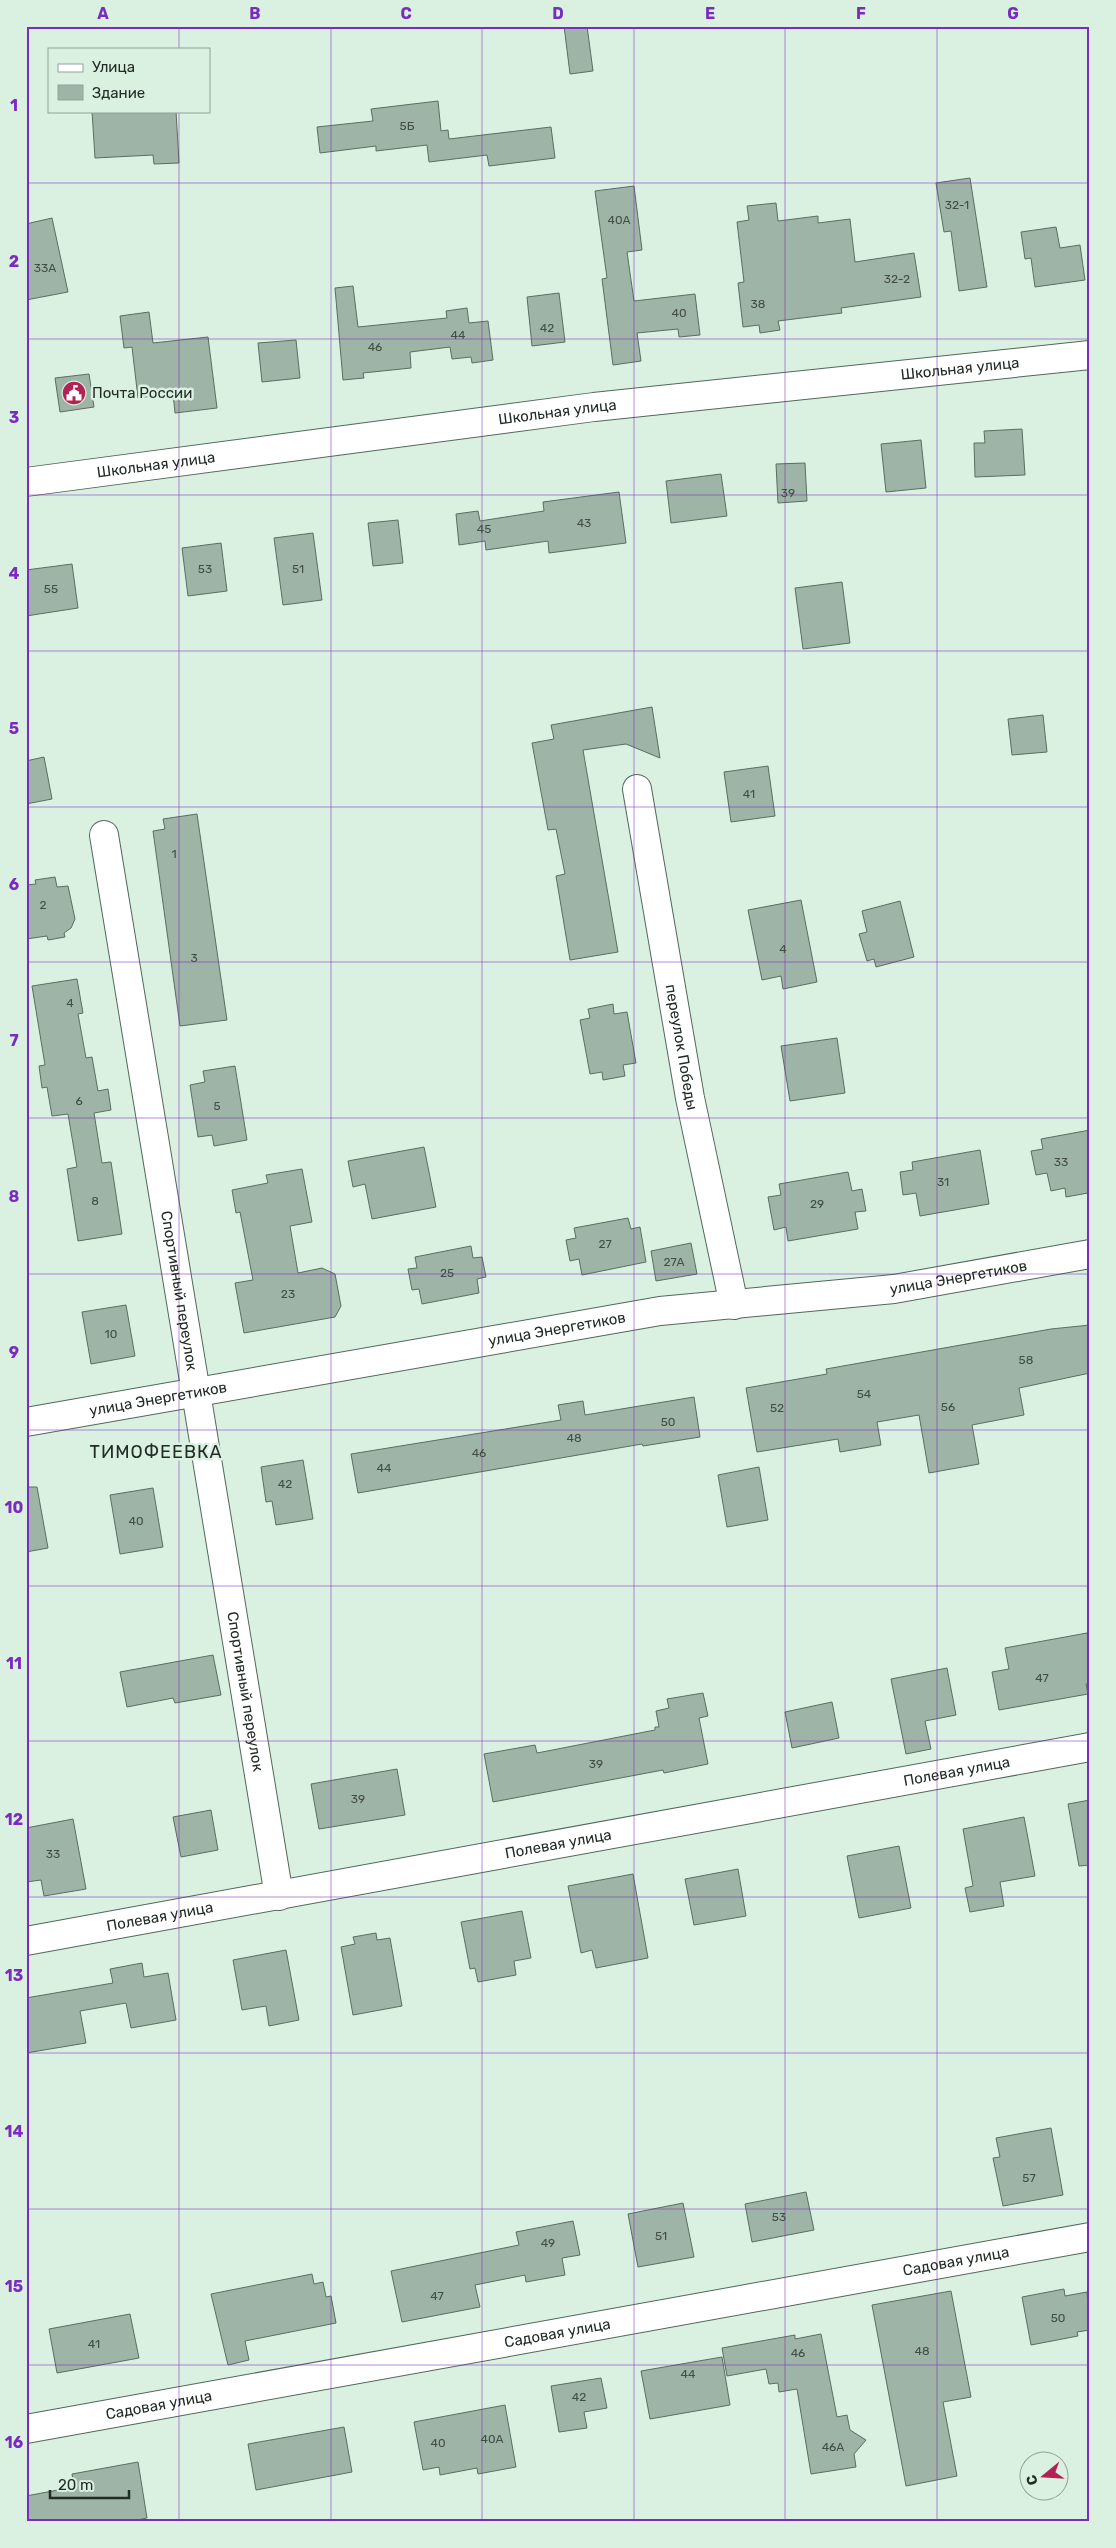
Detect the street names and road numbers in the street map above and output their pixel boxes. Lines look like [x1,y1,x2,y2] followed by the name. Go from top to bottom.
[900,353,1020,384] street label: Школьная улица
[497,396,617,429] street label: Школьная улица
[96,448,216,482] street label: Школьная улица
[662,983,701,1112] street label: переулок Победы
[157,1210,201,1372] street label: Спортивный переулок
[889,1256,1028,1298] street label: улица Энергетиков
[487,1308,627,1350] street label: улица Энергетиков
[88,1378,228,1420] street label: улица Энергетиков
[223,1610,267,1773] street label: Спортивный переулок
[902,1753,1011,1790] street label: Полевая улица
[503,1825,613,1863] street label: Полевая улица
[105,1898,215,1935] street label: Полевая улица
[901,2243,1011,2280] street label: Садовая улица
[503,2315,612,2352] street label: Садовая улица
[104,2387,213,2423] street label: Садовая улица

